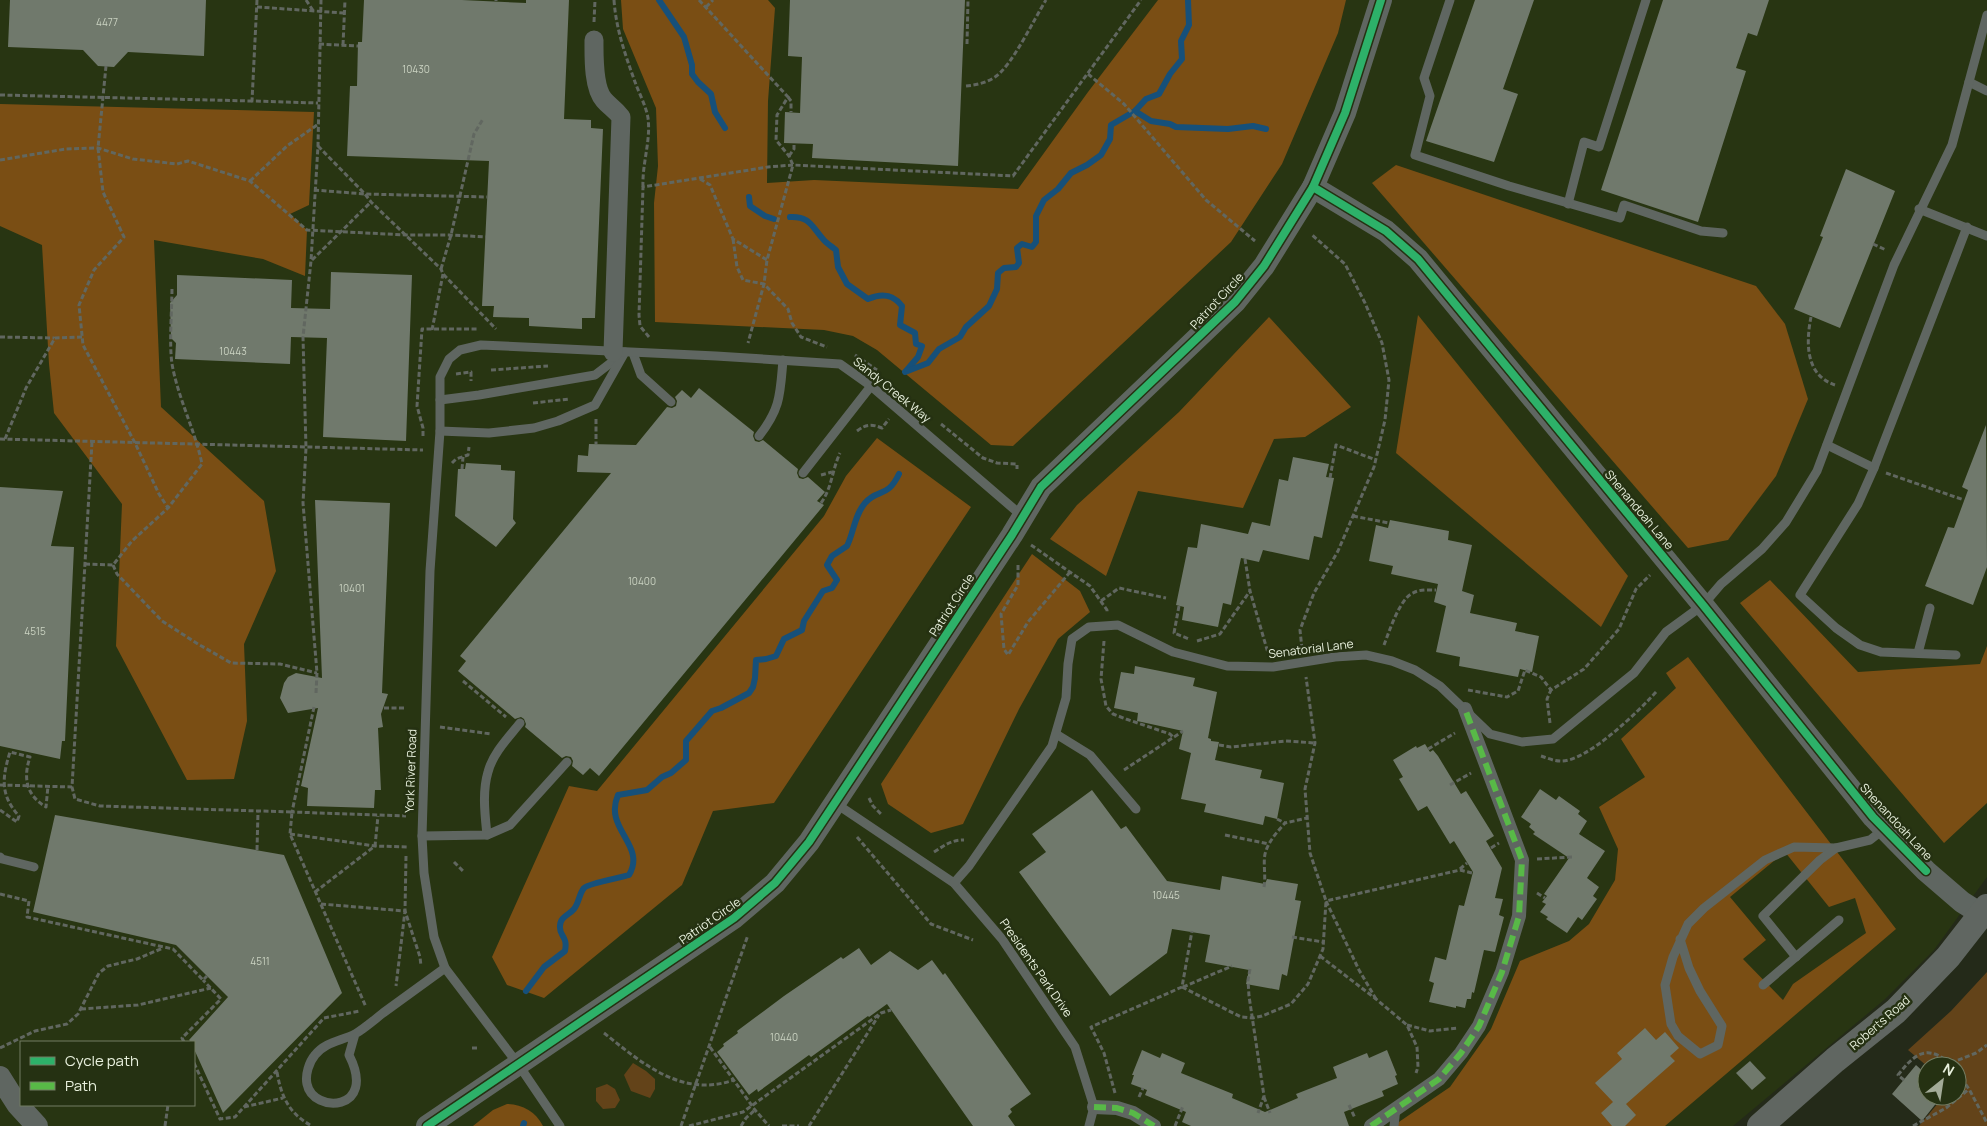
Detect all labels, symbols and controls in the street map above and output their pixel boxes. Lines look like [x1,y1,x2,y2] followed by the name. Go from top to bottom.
[96,15,118,29] house number: 4477
[402,62,430,76] house number: 10430
[1186,269,1247,333] street label: Patriot Circle
[219,344,247,358] house number: 10443
[850,353,935,427] street label: Sandy Creek Way
[1601,466,1678,553] street label: Shenandoah Lane
[925,570,978,639] street label: Patriot Circle
[628,574,656,588] house number: 10400
[339,581,365,595] house number: 10401
[24,624,46,638] house number: 4515
[1267,635,1354,662] street label: Senatorial Lane
[401,729,420,813] street label: York River Road
[1856,779,1937,864] street label: Shenandoah Lane
[1152,888,1180,902] house number: 10445
[675,893,744,948] street label: Patriot Circle
[996,915,1077,1020] street label: Presidents Park Drive
[250,954,270,968] house number: 4511
[1846,992,1914,1054] street label: Roberts Road
[770,1030,798,1044] house number: 10440
[20,1041,195,1106] legend
[65,1050,139,1071] text: Cycle path
[1917,1056,1967,1106] north arrow
[1940,1059,1958,1080] text: N
[65,1075,97,1096] text: Path

